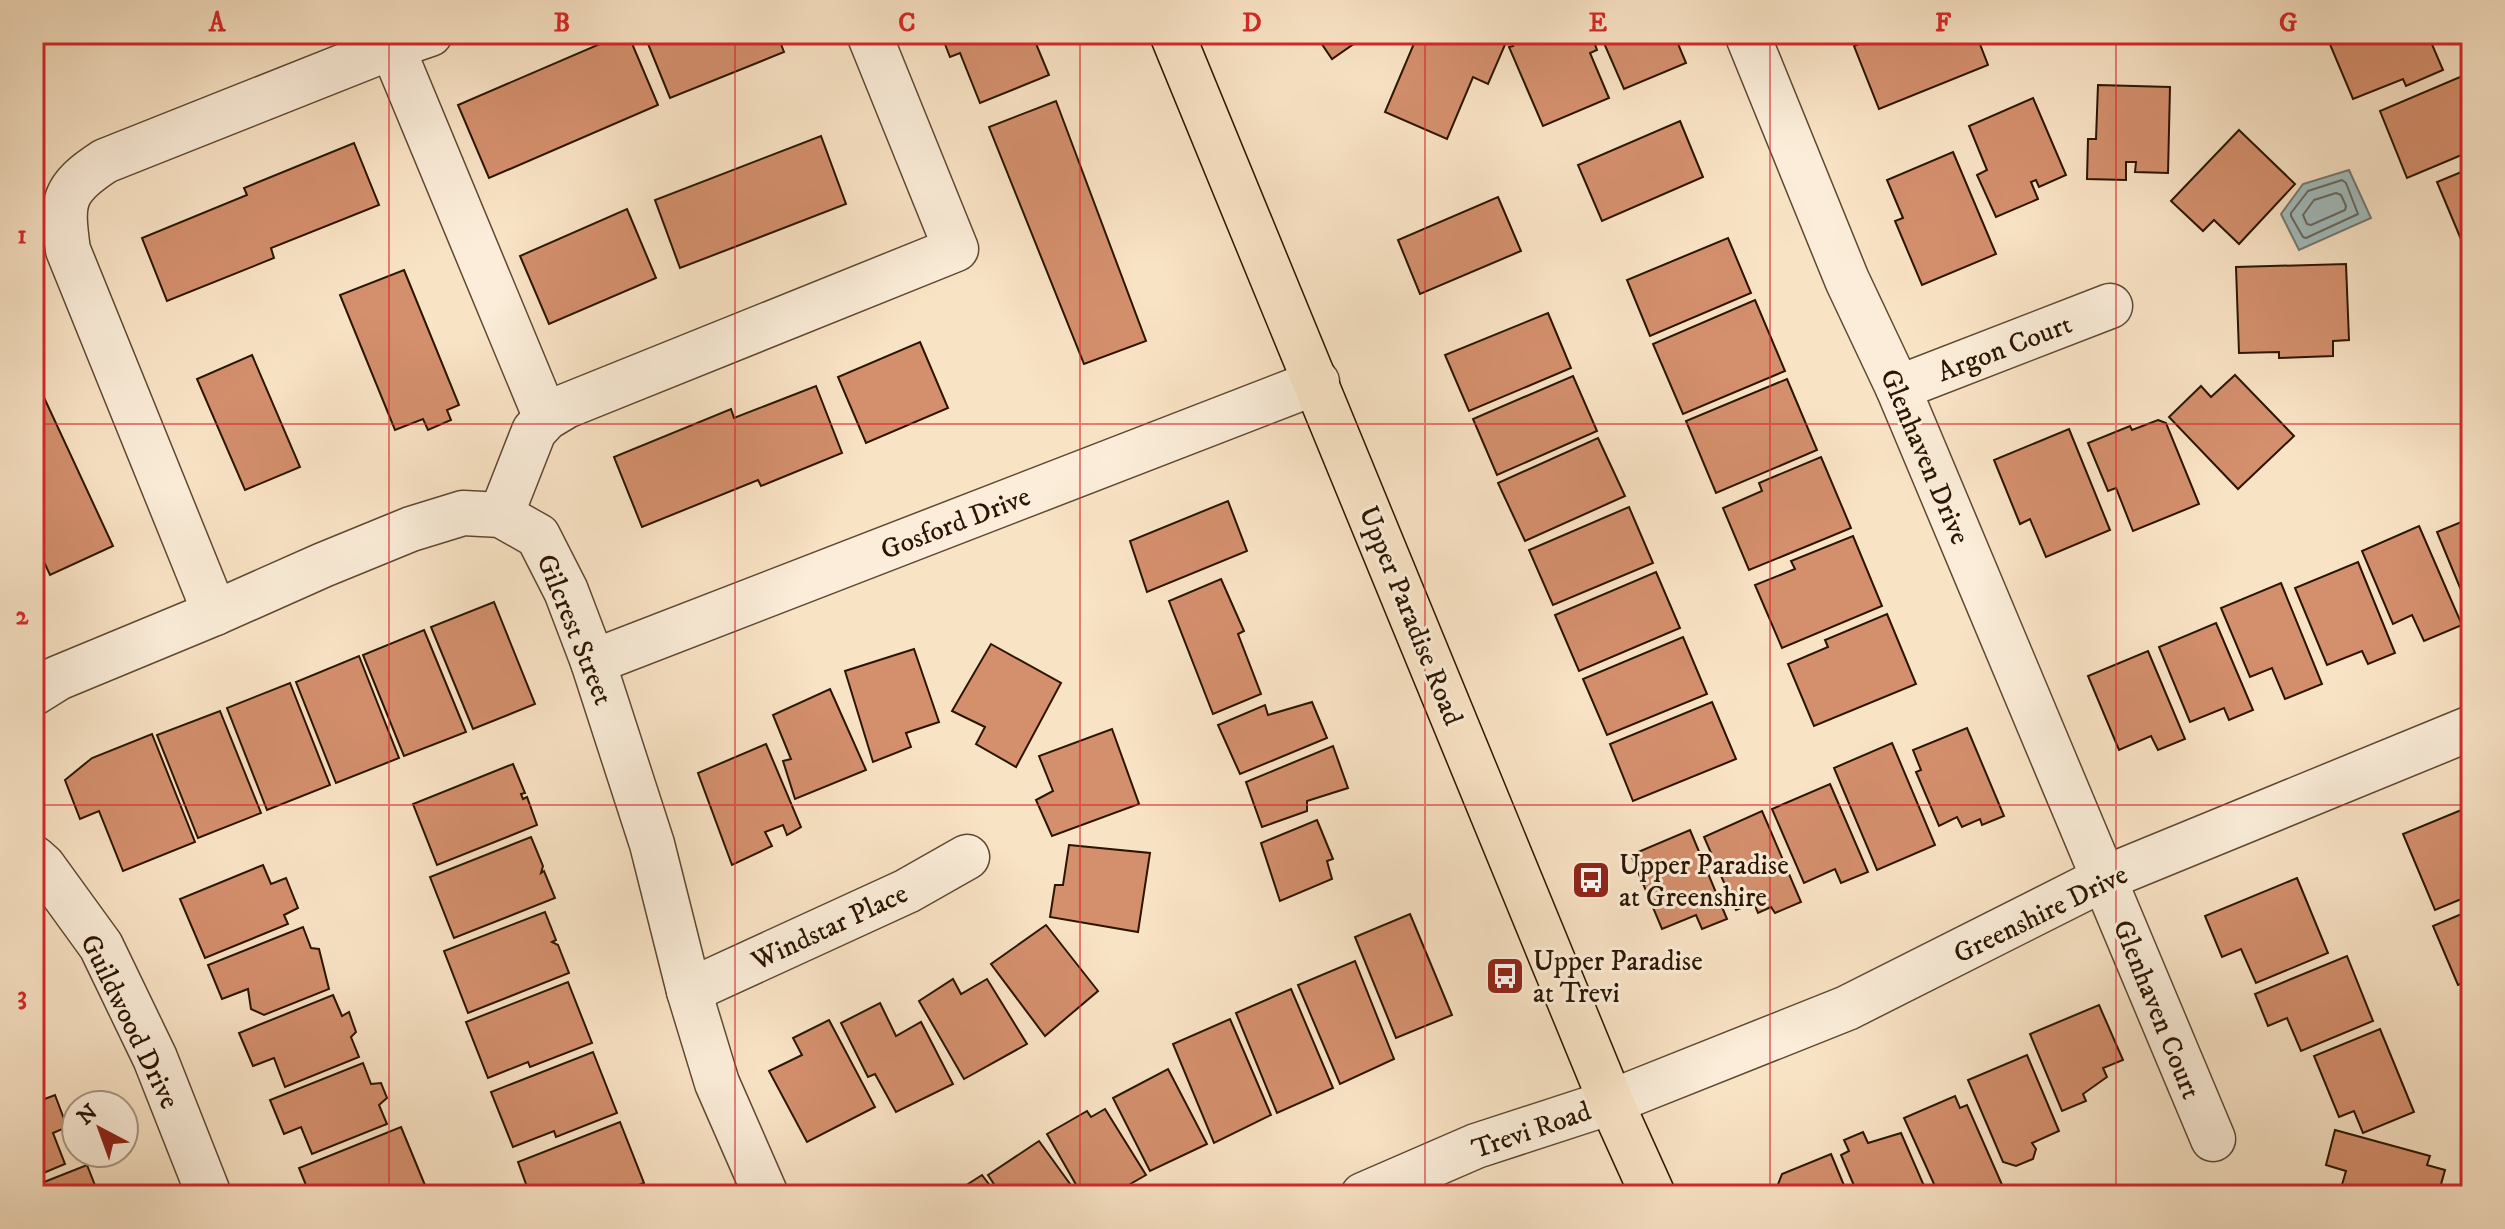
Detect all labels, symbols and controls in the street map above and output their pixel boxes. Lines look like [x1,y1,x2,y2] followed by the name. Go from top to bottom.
[208,7,227,40] text: A
[554,7,570,40] text: B
[898,7,916,40] text: C
[1242,7,1262,40] text: D
[1589,7,1607,40] text: E
[1935,7,1952,40] text: F
[2279,7,2297,40] text: G
[17,219,27,252] text: 1
[1932,307,2077,390] street label: Argon Court
[1872,363,1977,550] street label: Glenhaven Drive
[876,479,1035,568] street label: Gosford Drive
[1351,501,1471,731] street label: Upper Paradise Road
[528,549,621,710] street label: Gilcrest Street
[16,600,30,633] text: 2
[1619,848,1789,915] place label: Upper Paradise at Greenshire
[1948,857,2133,972] street label: Greenshire Drive
[1570,859,1612,901] bus stop icon: Upper Paradise at Greenshire
[745,876,913,979] street label: Windstar Place
[2105,915,2208,1104] street label: Glenhaven Court
[72,929,187,1115] street label: Guildwood Drive
[1533,944,1703,1011] place label: Upper Paradise at Trevi
[1484,955,1526,997] bus stop icon: Upper Paradise at Trevi
[17,980,27,1013] text: 3
[60,1089,140,1169] north arrow
[1467,1094,1596,1167] street label: Trevi Road
[72,1099,104,1131] text: N

